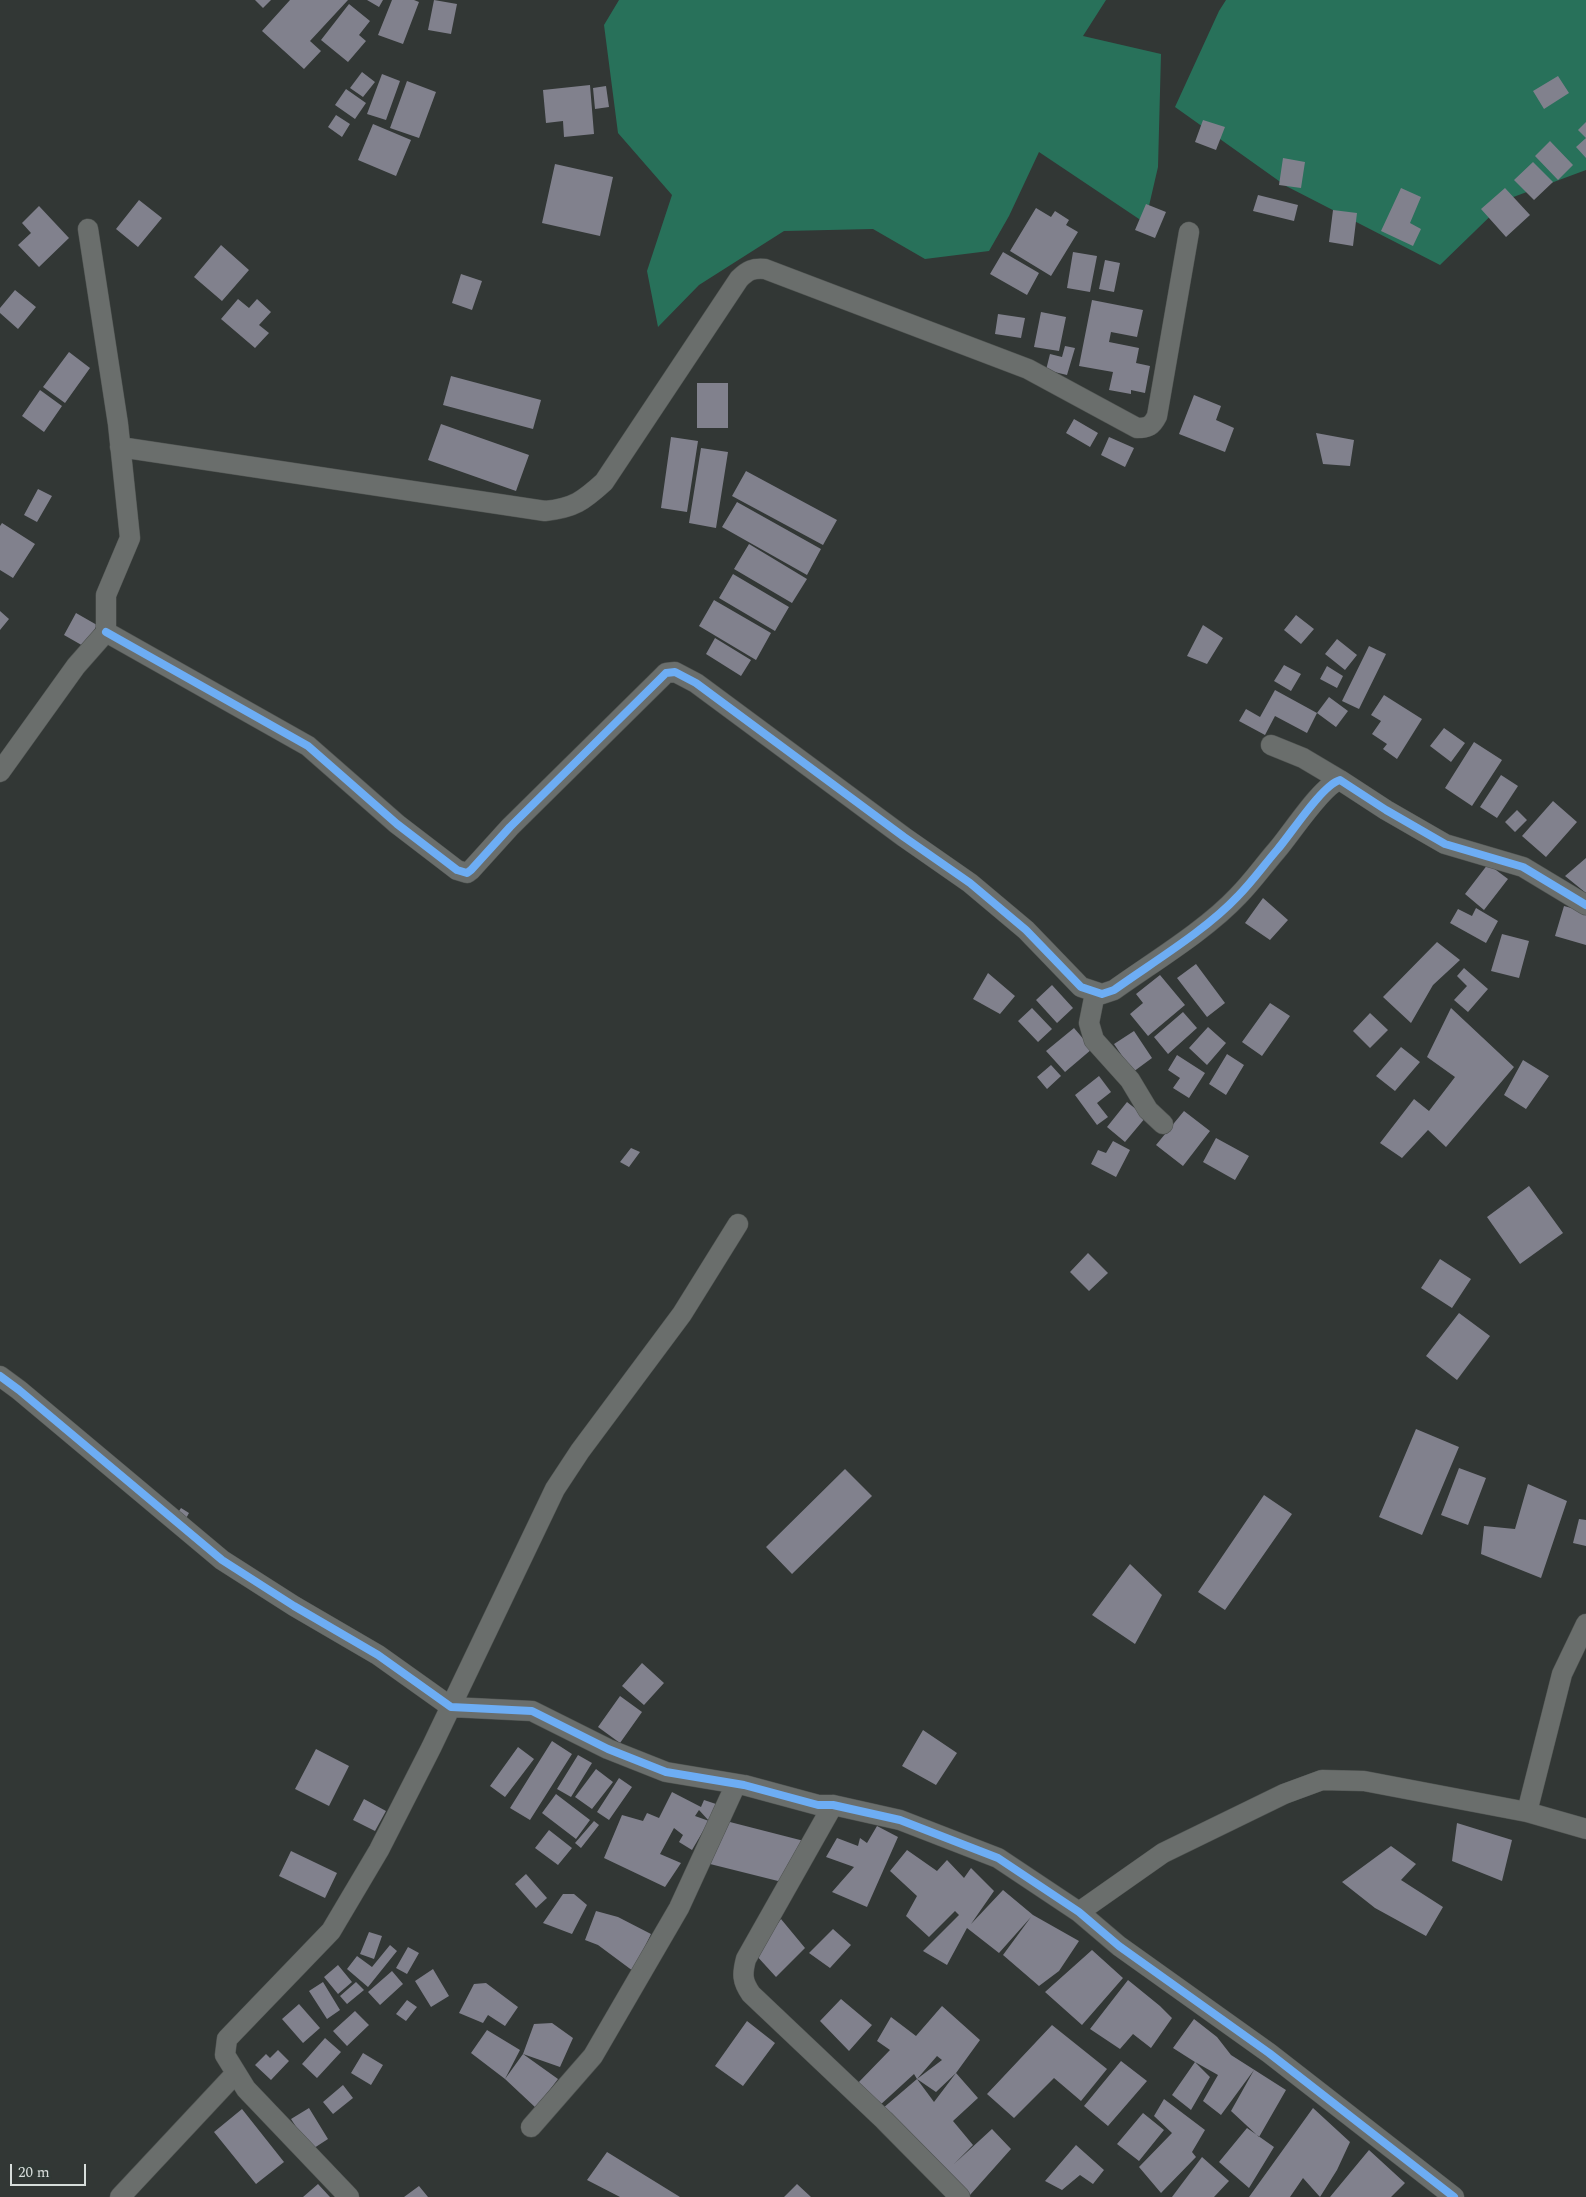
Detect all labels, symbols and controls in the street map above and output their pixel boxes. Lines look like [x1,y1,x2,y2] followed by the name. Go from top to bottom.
[12,2154,89,2186] scale bar
[18,2161,50,2184] text: 20 m

